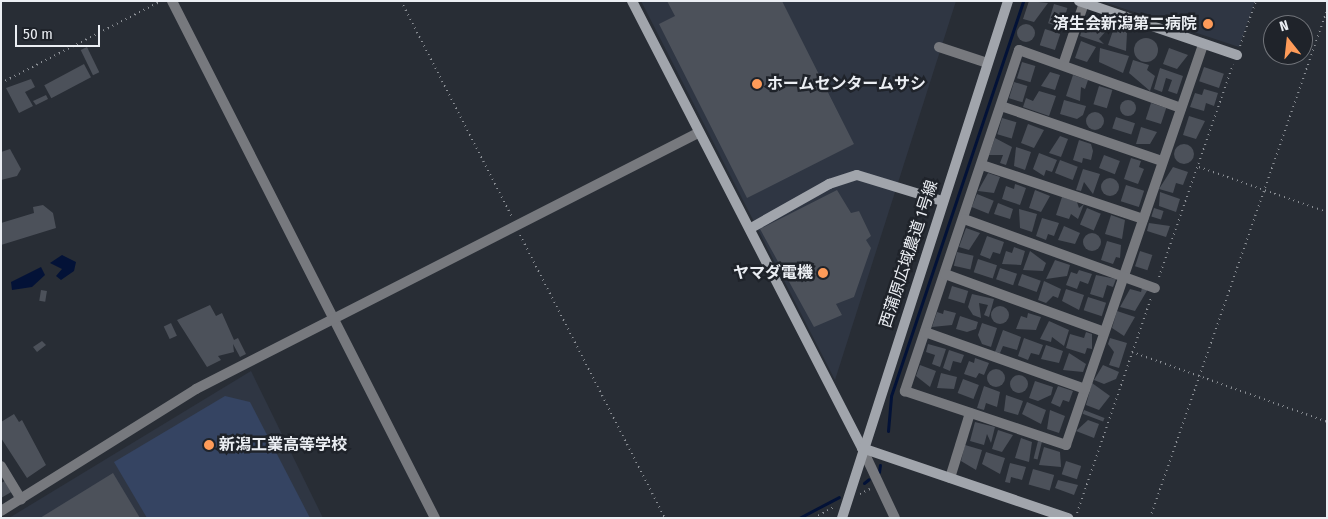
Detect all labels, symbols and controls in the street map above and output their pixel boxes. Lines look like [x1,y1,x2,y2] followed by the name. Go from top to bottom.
[1053,14,1197,34] place label: 済生会新潟第二病院
[18,15,102,47] scale bar
[1263,15,1313,65] north arrow
[1201,17,1215,31] marker: 済生会新潟第二病院
[1278,17,1290,35] text: N
[23,25,53,43] text: 50 m
[767,74,927,94] place label: ホームセンタームサシ
[751,78,763,90] marker: ホームセンタームサシ
[876,178,942,330] street label: 西蒲原広域農道 1号線
[733,263,813,283] place label: ヤマダ電機
[817,267,829,279] marker: ヤマダ電機
[219,435,347,455] place label: 新潟工業高等学校
[203,439,215,451] marker: 新潟工業高等学校

